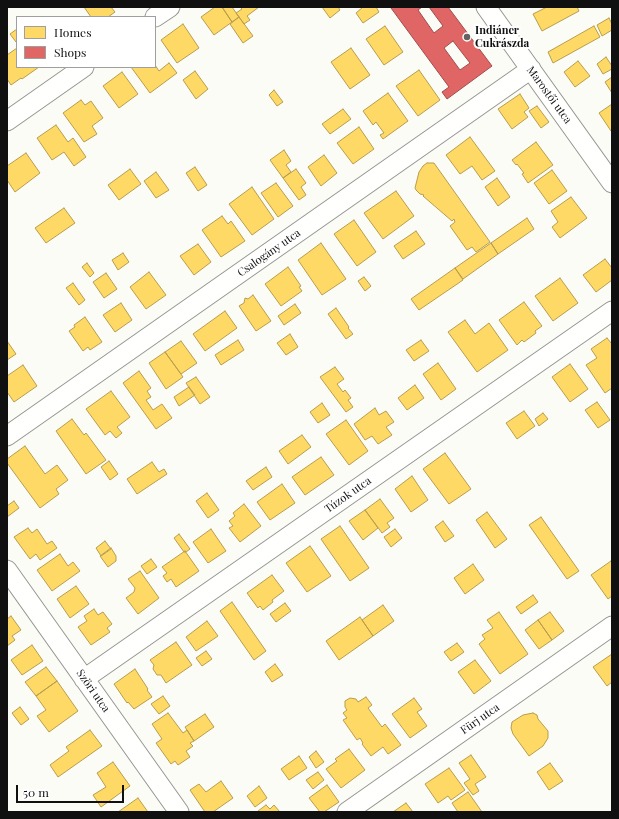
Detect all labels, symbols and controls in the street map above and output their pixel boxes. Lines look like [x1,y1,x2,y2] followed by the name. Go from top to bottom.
[16,16,156,68] legend
[54,24,92,40] text: Homes
[475,24,529,50] place label: Indiáner Cukrászda
[462,32,472,42] marker: Indiáner Cukrászda
[54,44,86,60] text: Shops
[524,64,574,126] street label: Marostői utca
[235,226,303,280] street label: Csalogány utca
[322,474,374,516] street label: Túzok utca
[73,667,113,715] street label: Szöri utca
[458,701,502,737] street label: Fürj utca
[18,777,126,803] scale bar
[23,784,49,800] text: 50 m

